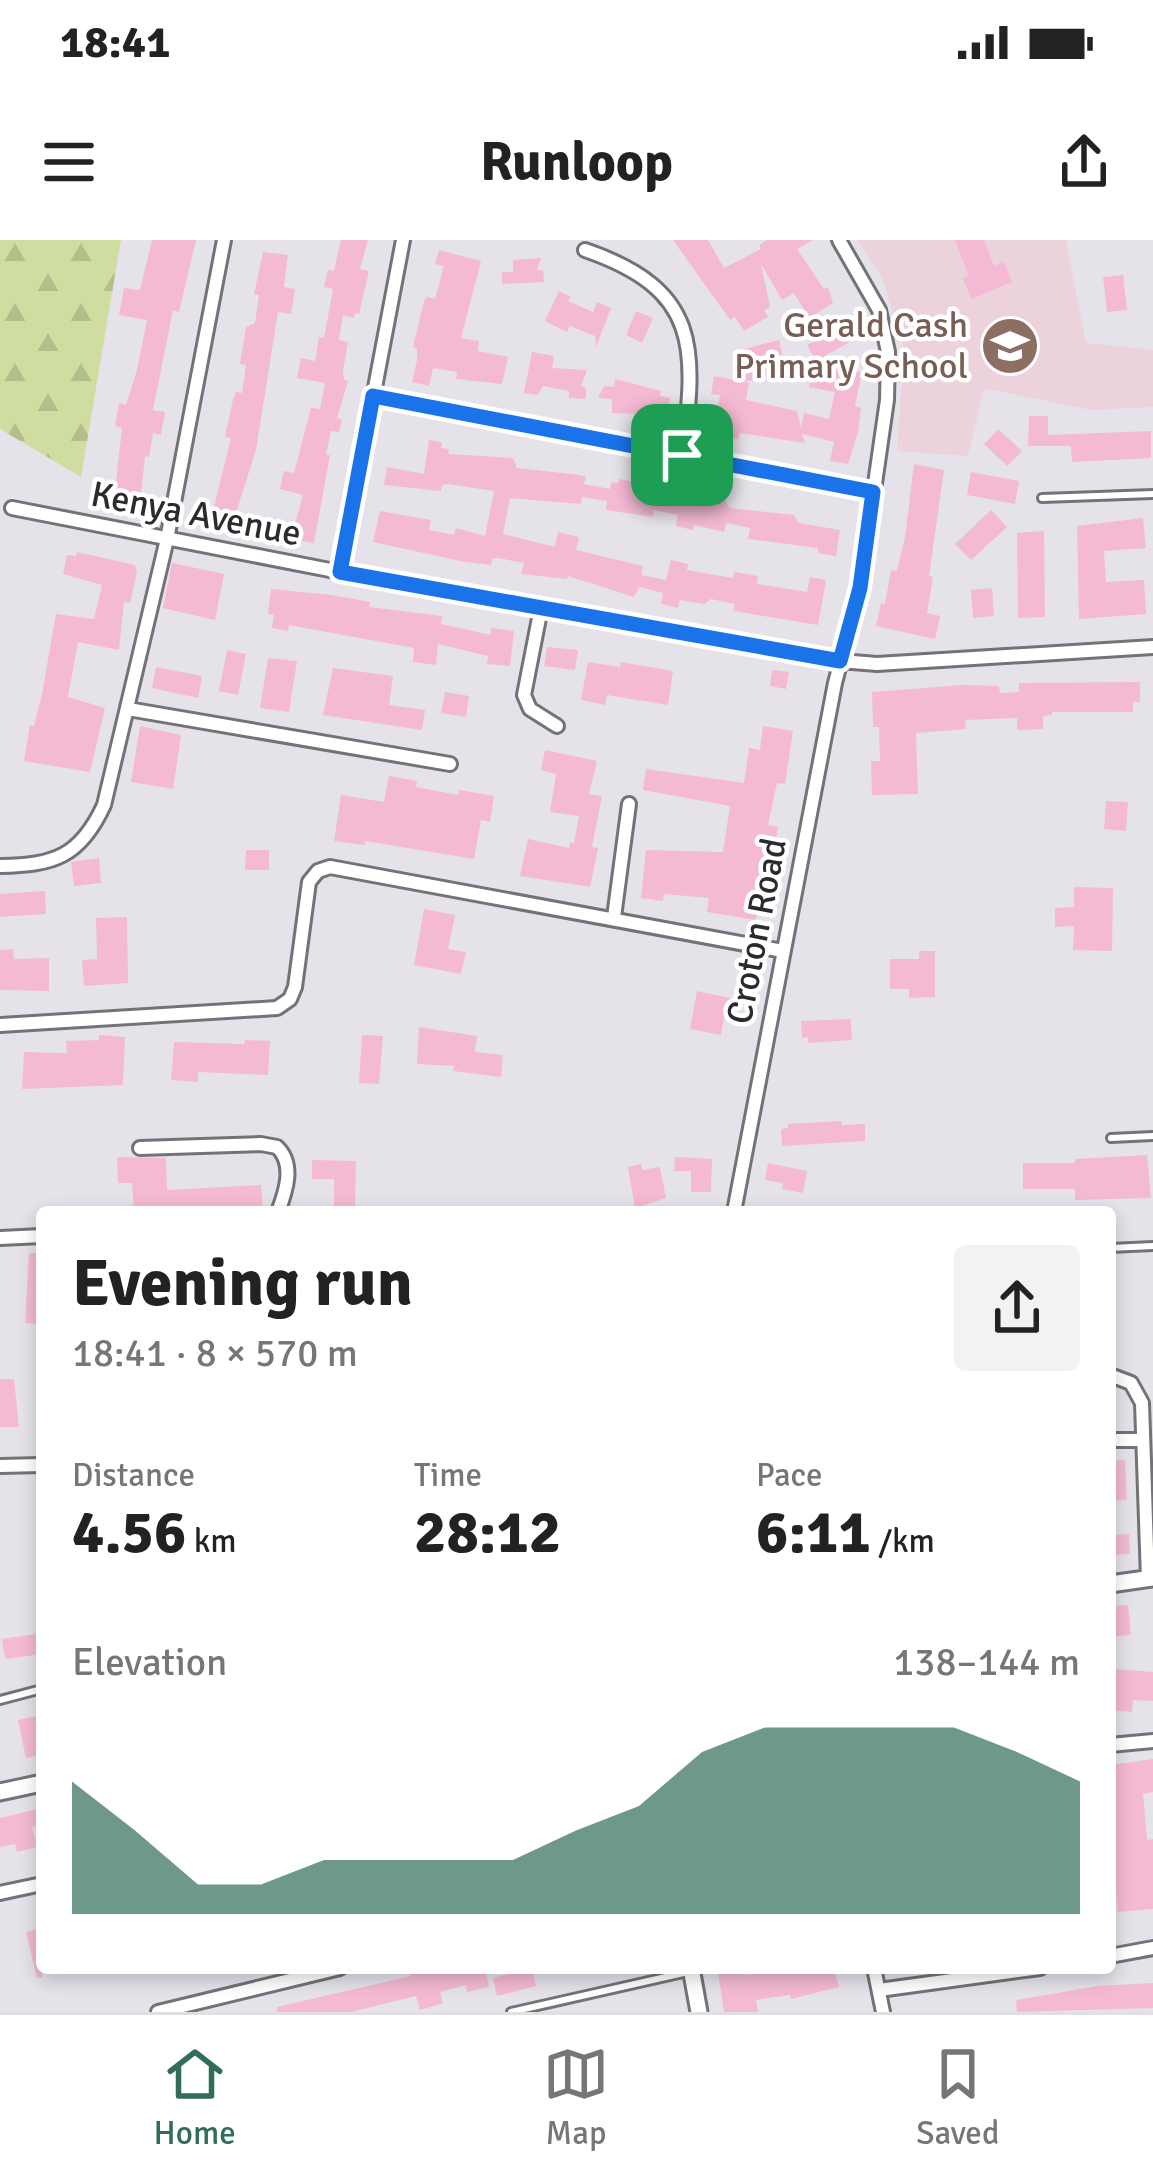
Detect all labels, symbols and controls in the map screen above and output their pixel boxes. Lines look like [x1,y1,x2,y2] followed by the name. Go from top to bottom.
[60,15,170,70] text: 18:41
[36,129,102,195] icon: menu
[480,129,673,196] text: Runloop
[1051,129,1117,195] icon: share
[734,303,968,389] place label: Gerald Cash Primary School
[979,315,1041,377] school or university icon: Gerald Cash Primary School
[631,404,733,506] pin
[649,422,715,488] icon: arrive
[87,472,305,556] street label: Kenya Avenue
[717,834,797,1028] street label: Croton Road
[72,1243,413,1324] text: Evening run
[954,1245,1080,1371] button: share
[72,1329,358,1377] text: 18:41 · 8 × 570 m
[72,1455,195,1496] text: Distance
[414,1455,482,1496] text: Time
[756,1455,822,1496] text: Pace
[72,1496,186,1570] text: 4.56
[414,1496,561,1570] text: 28:12
[756,1496,871,1570] text: 6:11
[186,1521,237,1562] text: km
[871,1521,935,1562] text: /km
[72,1638,227,1686] text: Elevation
[893,1638,1080,1686] text: 138–144 m
[154,2041,236,2154] tab: Home
[543,2041,609,2154] tab: Map
[916,2041,999,2154] tab: Saved

